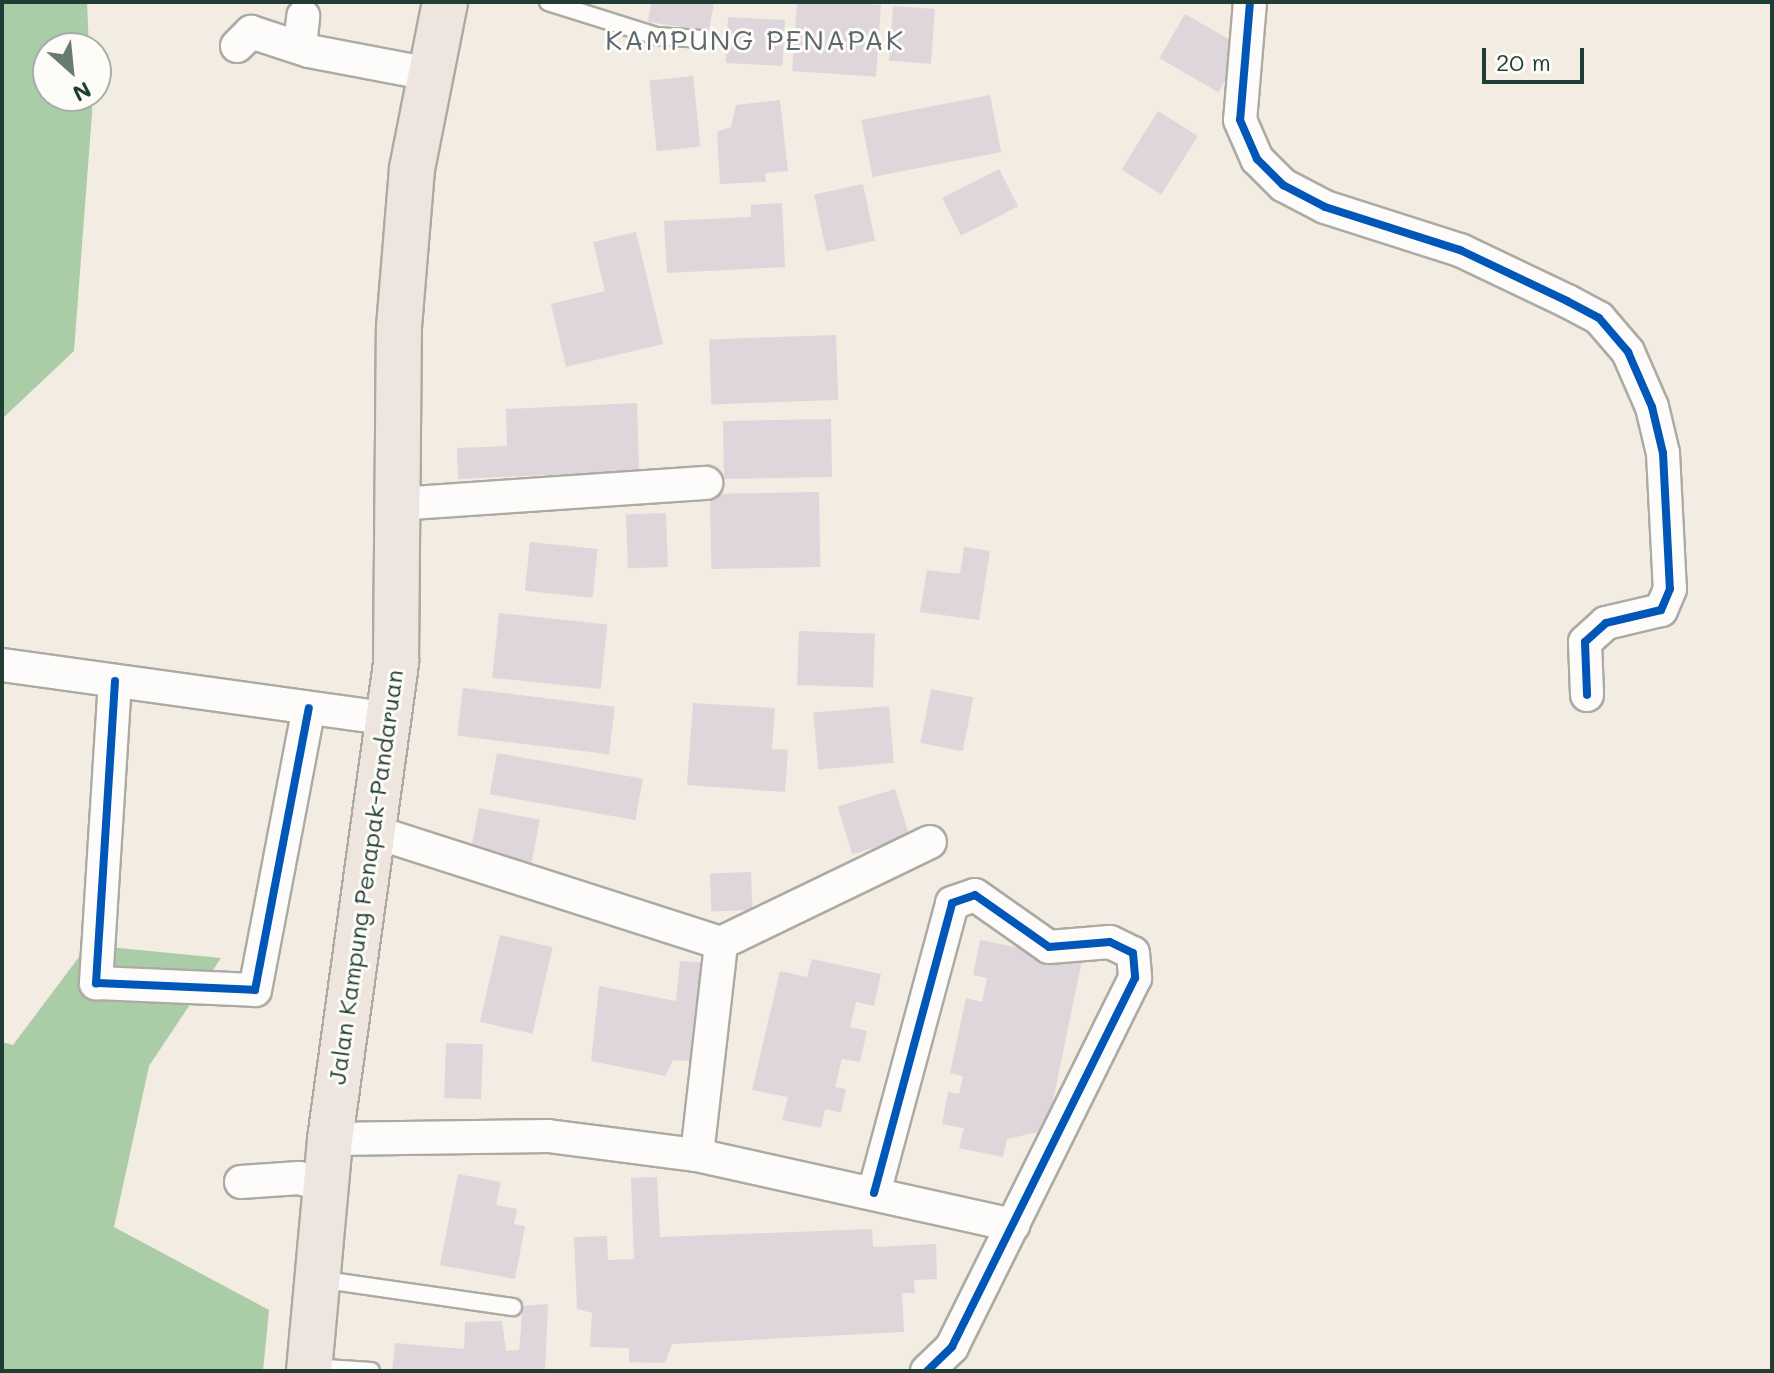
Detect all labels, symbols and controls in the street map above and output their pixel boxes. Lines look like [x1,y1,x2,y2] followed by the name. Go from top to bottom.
[605,22,905,56] district label: KAMPUNG PENAPAK
[32,32,112,112] north arrow
[1486,32,1588,82] scale bar
[1496,46,1551,77] text: 20 m
[68,75,96,109] text: N
[322,668,408,1086] street label: Jalan Kampung Penapak-Pandaruan

